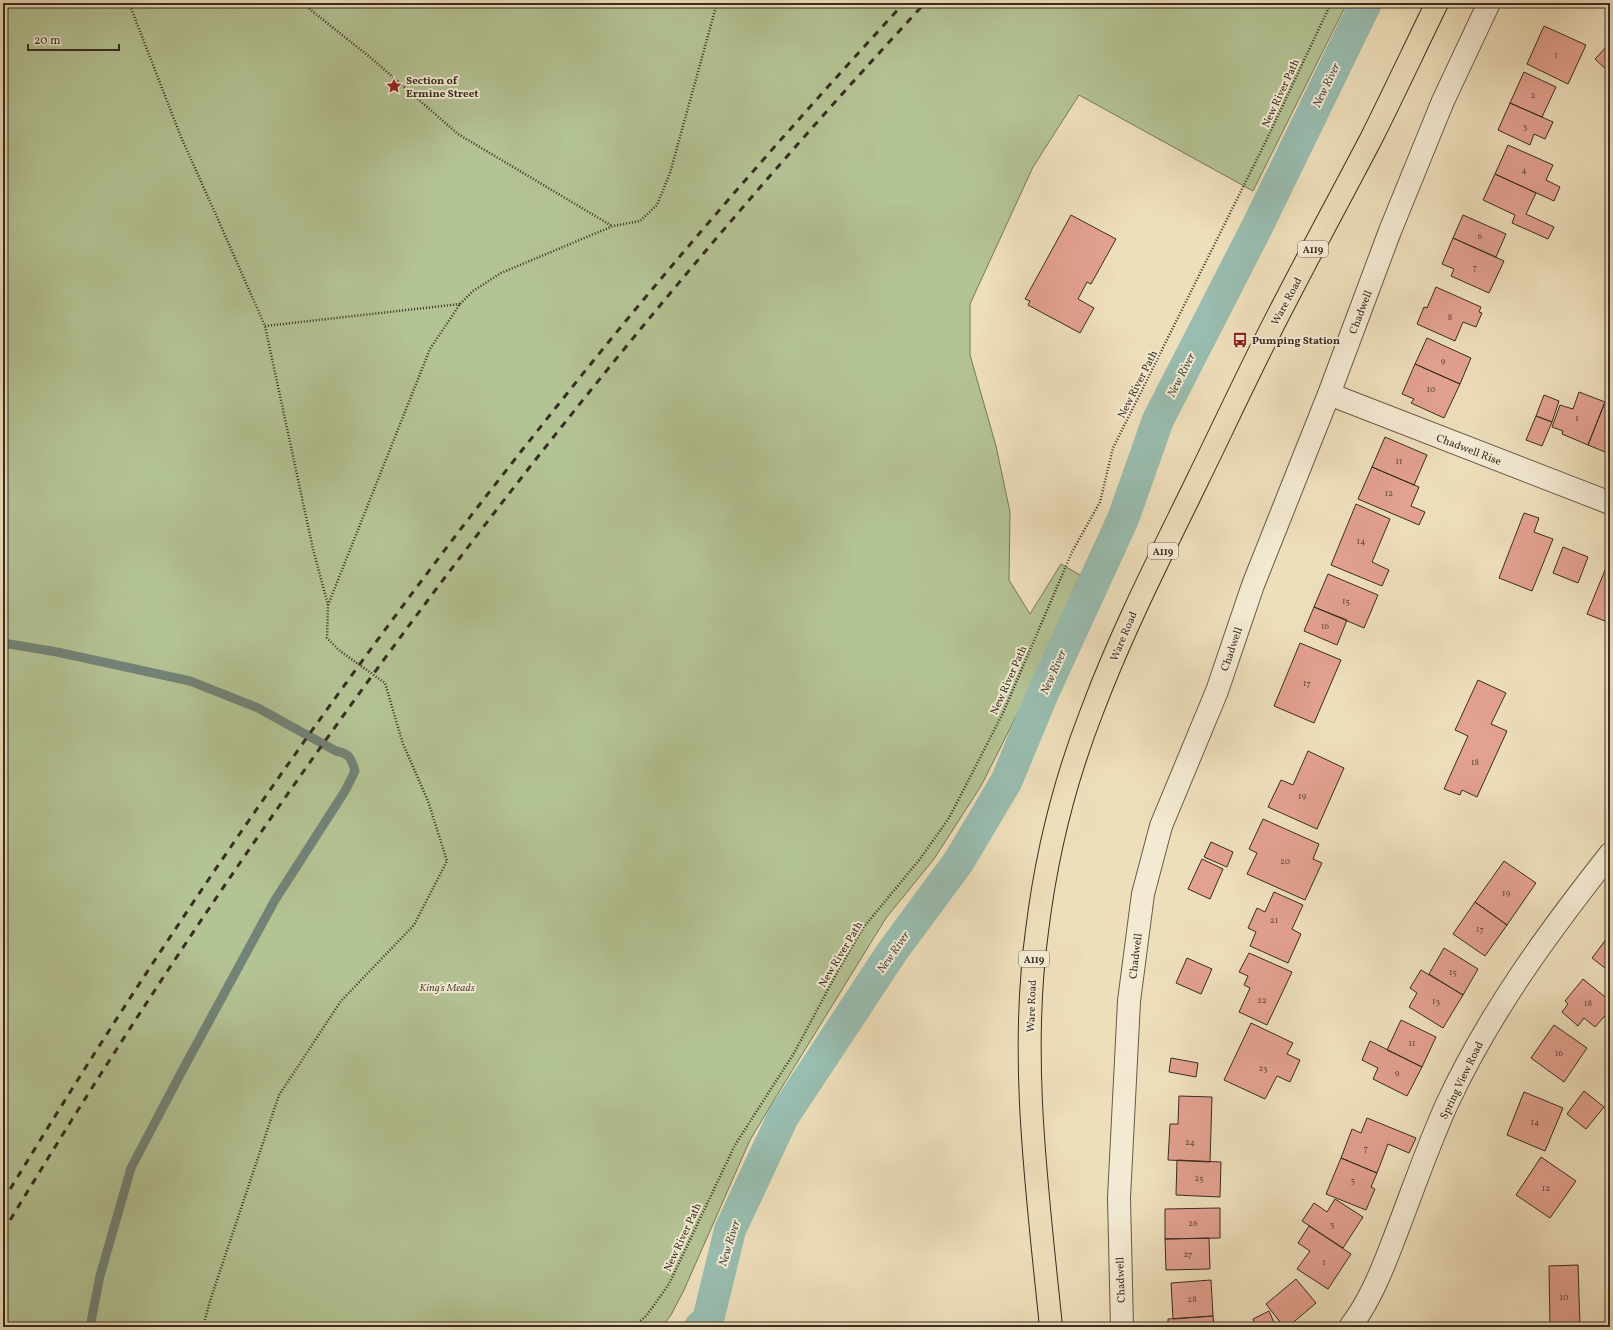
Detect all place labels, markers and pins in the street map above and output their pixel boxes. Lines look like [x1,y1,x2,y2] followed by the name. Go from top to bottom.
[406,74,478,102] place label: Section of Ermine Street
[385,77,403,95] place icon: Section of Ermine Street
[1231,331,1249,349] bus stop icon: Pumping Station
[1252,334,1340,349] place label: Pumping Station

